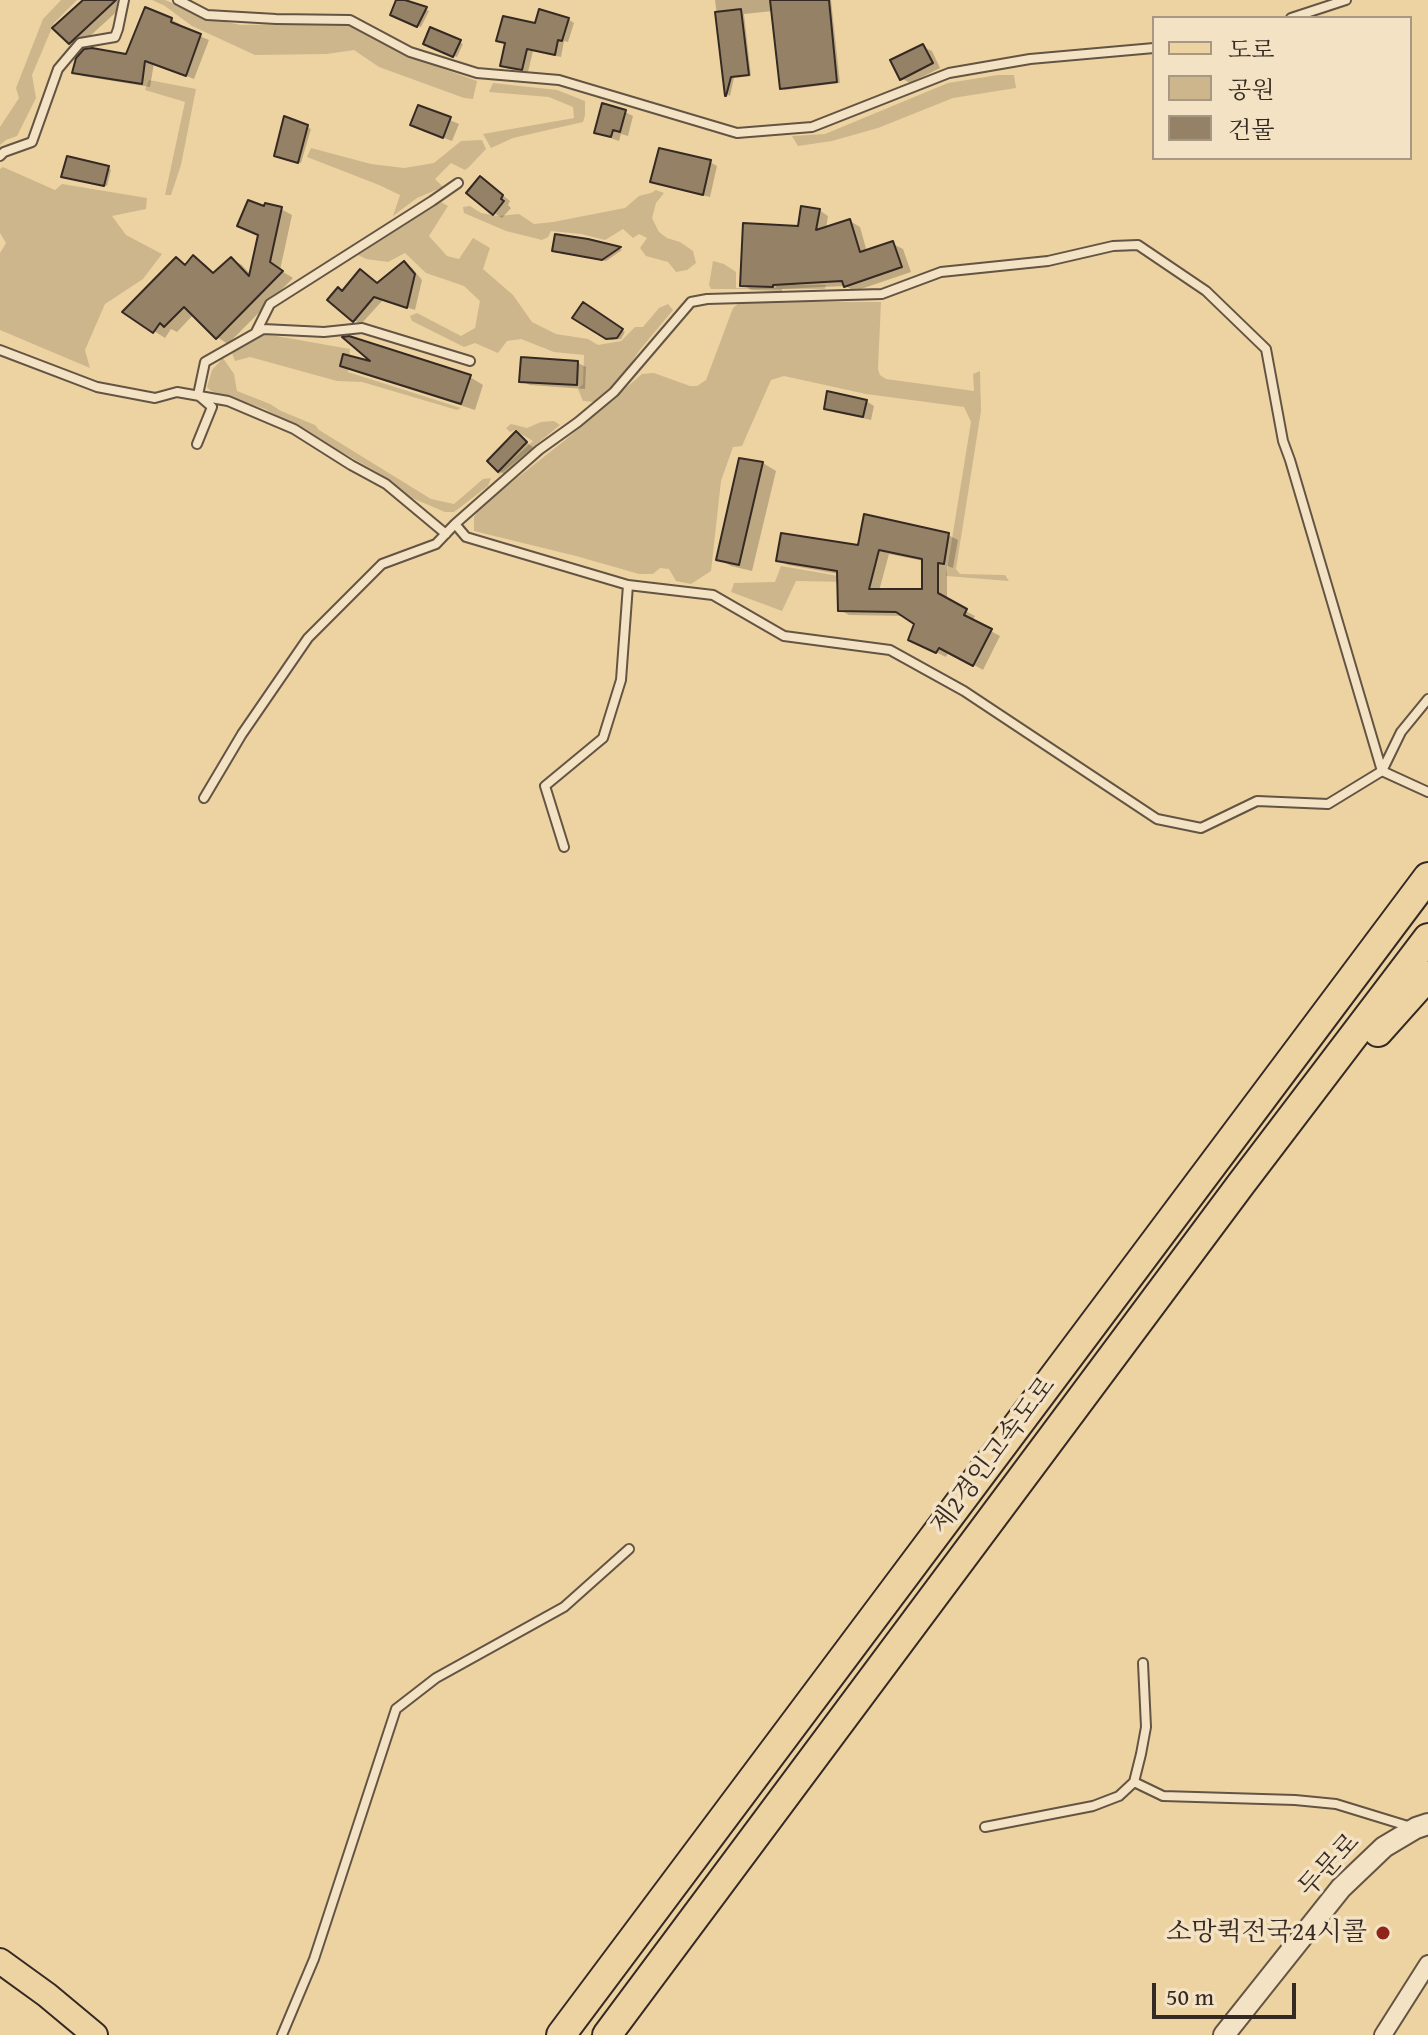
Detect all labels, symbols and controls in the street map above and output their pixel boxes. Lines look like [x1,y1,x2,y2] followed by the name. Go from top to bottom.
[1152,16,1412,160] legend
[1228,32,1274,67] text: 도로
[1228,72,1274,107] text: 공원
[1228,112,1274,147] text: 건물
[925,1371,1063,1541] street label: 제2경인고속도로
[1293,1828,1367,1904] street label: 두문로
[1166,1917,1367,1949] place label: 소망퀵전국24시콜
[1374,1924,1392,1942] marker: 소망퀵전국24시콜
[1156,1967,1300,2017] scale bar
[1166,1979,1214,2014] text: 50 m

